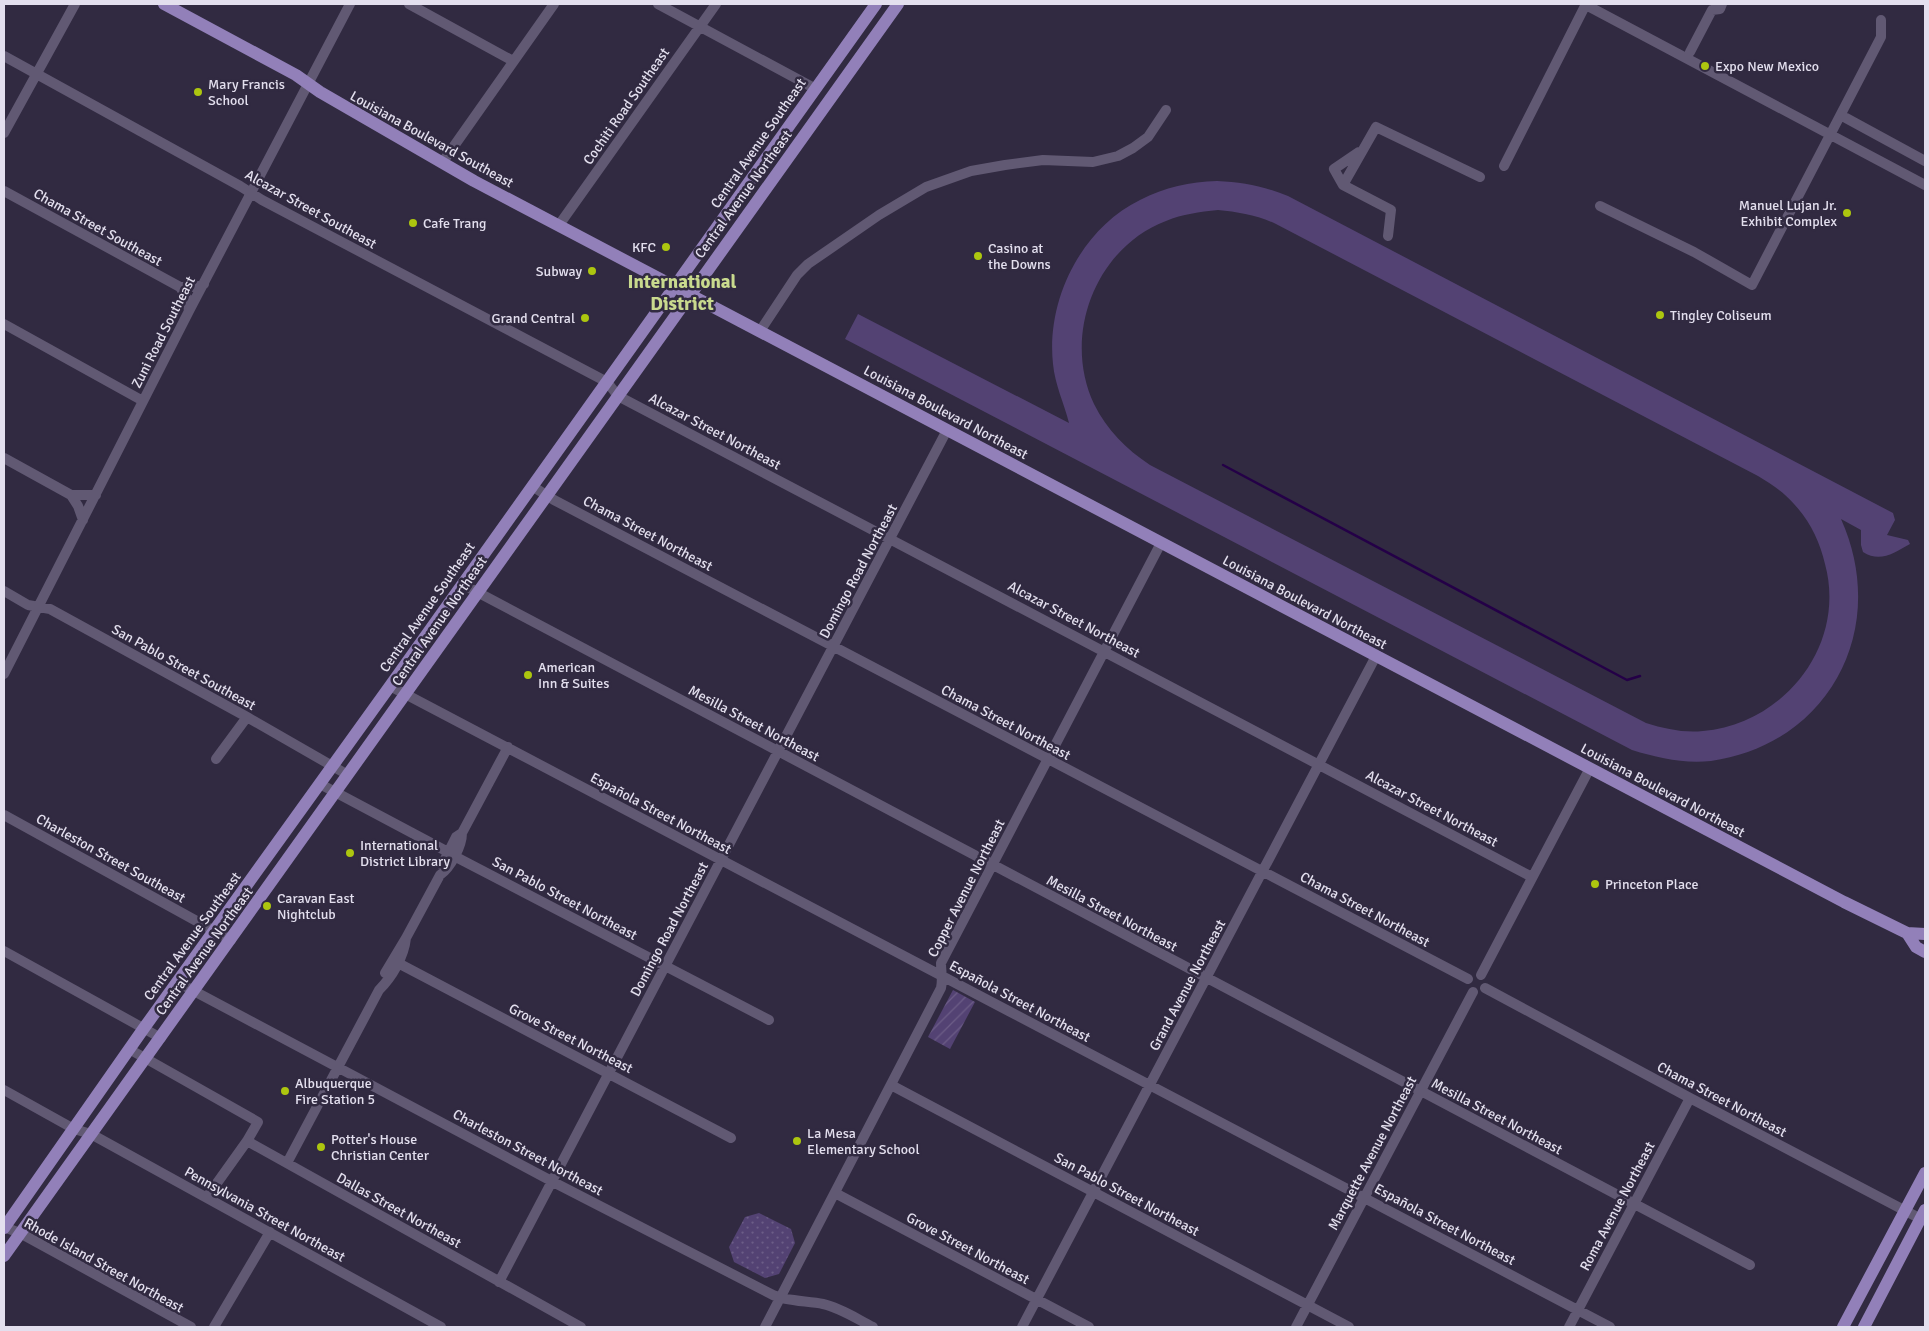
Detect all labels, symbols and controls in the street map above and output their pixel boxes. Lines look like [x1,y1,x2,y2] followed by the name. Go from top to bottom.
[580,44,673,168] street label: Cochiti Road Southeast
[1715,58,1819,75] place label: Expo New Mexico
[1699,60,1711,72] marker: Expo New Mexico
[707,75,810,211] street label: Central Avenue Southeast
[208,76,285,109] place label: Mary Francis School
[192,86,204,98] marker: Mary Francis School
[347,87,516,192] street label: Louisiana Boulevard Southeast
[691,127,796,262] street label: Central Avenue Northeast
[242,166,380,253] street label: Alcazar Street Southeast
[30,185,165,270] street label: Chama Street Southeast
[1739,197,1838,230] place label: Manuel Lujan Jr. Exhibit Complex
[1841,207,1853,219] marker: Manuel Lujan Jr. Exhibit Complex
[423,215,487,232] place label: Cafe Trang
[407,217,419,229] marker: Cafe Trang
[632,239,656,256] place label: KFC
[988,240,1051,273] place label: Casino at the Downs
[660,241,672,253] marker: KFC
[972,250,984,262] marker: Casino at the Downs
[536,263,582,280] place label: Subway
[586,265,598,277] marker: Subway
[627,270,737,316] district label: International District
[128,273,199,391] street label: Zuni Road Southeast
[1670,307,1772,324] place label: Tingley Coliseum
[1654,309,1666,321] marker: Tingley Coliseum
[492,310,575,327] place label: Grand Central
[579,312,591,324] marker: Grand Central
[861,362,1031,463] street label: Louisiana Boulevard Northeast
[646,389,784,474] street label: Alcazar Street Northeast
[580,492,715,575] street label: Chama Street Northeast
[816,501,901,641] street label: Domingo Road Northeast
[376,539,479,675] street label: Central Avenue Southeast
[1220,552,1390,653] street label: Louisiana Boulevard Northeast
[388,553,491,689] street label: Central Avenue Northeast
[1005,577,1143,662] street label: Alcazar Street Northeast
[109,621,259,714] street label: San Pablo Street Southeast
[538,659,609,692] place label: American Inn & Suites
[522,669,534,681] marker: American Inn & Suites
[938,681,1073,764] street label: Chama Street Northeast
[685,682,822,765] street label: Mesilla Street Northeast
[1578,740,1748,841] street label: Louisiana Boulevard Northeast
[1363,766,1501,851] street label: Alcazar Street Northeast
[587,769,734,858] street label: Española Street Northeast
[33,810,188,907] street label: Charleston Street Southeast
[924,816,1009,960] street label: Copper Avenue Northeast
[360,837,451,870] place label: International District Library
[344,847,356,859] marker: International District Library
[489,853,640,944] street label: San Pablo Street Northeast
[627,859,712,999] street label: Domingo Road Northeast
[1297,868,1432,951] street label: Chama Street Northeast
[140,869,245,1004] street label: Central Avenue Southeast
[1043,872,1180,955] street label: Mesilla Street Northeast
[1605,876,1699,893] place label: Princeton Place
[1589,878,1601,890] marker: Princeton Place
[152,884,257,1019] street label: Central Avenue Northeast
[277,890,355,923] place label: Caravan East Nightclub
[261,900,273,912] marker: Caravan East Nightclub
[1146,917,1229,1054] street label: Grand Avenue Northeast
[946,957,1093,1046] street label: Española Street Northeast
[506,1000,636,1077] street label: Grove Street Northeast
[1654,1058,1789,1141] street label: Chama Street Northeast
[1325,1073,1420,1233] street label: Marquette Avenue Northeast
[295,1075,375,1108] place label: Albuquerque Fire Station 5
[1428,1075,1565,1158] street label: Mesilla Street Northeast
[279,1085,291,1097] marker: Albuquerque Fire Station 5
[450,1106,606,1199] street label: Charleston Street Northeast
[807,1125,920,1158] place label: La Mesa Elementary School
[331,1131,430,1164] place label: Potter's House Christian Center
[791,1135,803,1147] marker: La Mesa Elementary School
[1576,1139,1659,1274] street label: Roma Avenue Northeast
[315,1141,327,1153] marker: Potter's House Christian Center
[1051,1149,1202,1240] street label: San Pablo Street Northeast
[181,1163,348,1266] street label: Pennsylvania Street Northeast
[333,1169,464,1252] street label: Dallas Street Northeast
[1371,1180,1518,1269] street label: Española Street Northeast
[903,1209,1032,1288] street label: Grove Street Northeast
[21,1214,187,1317] street label: Rhode Island Street Northeast

